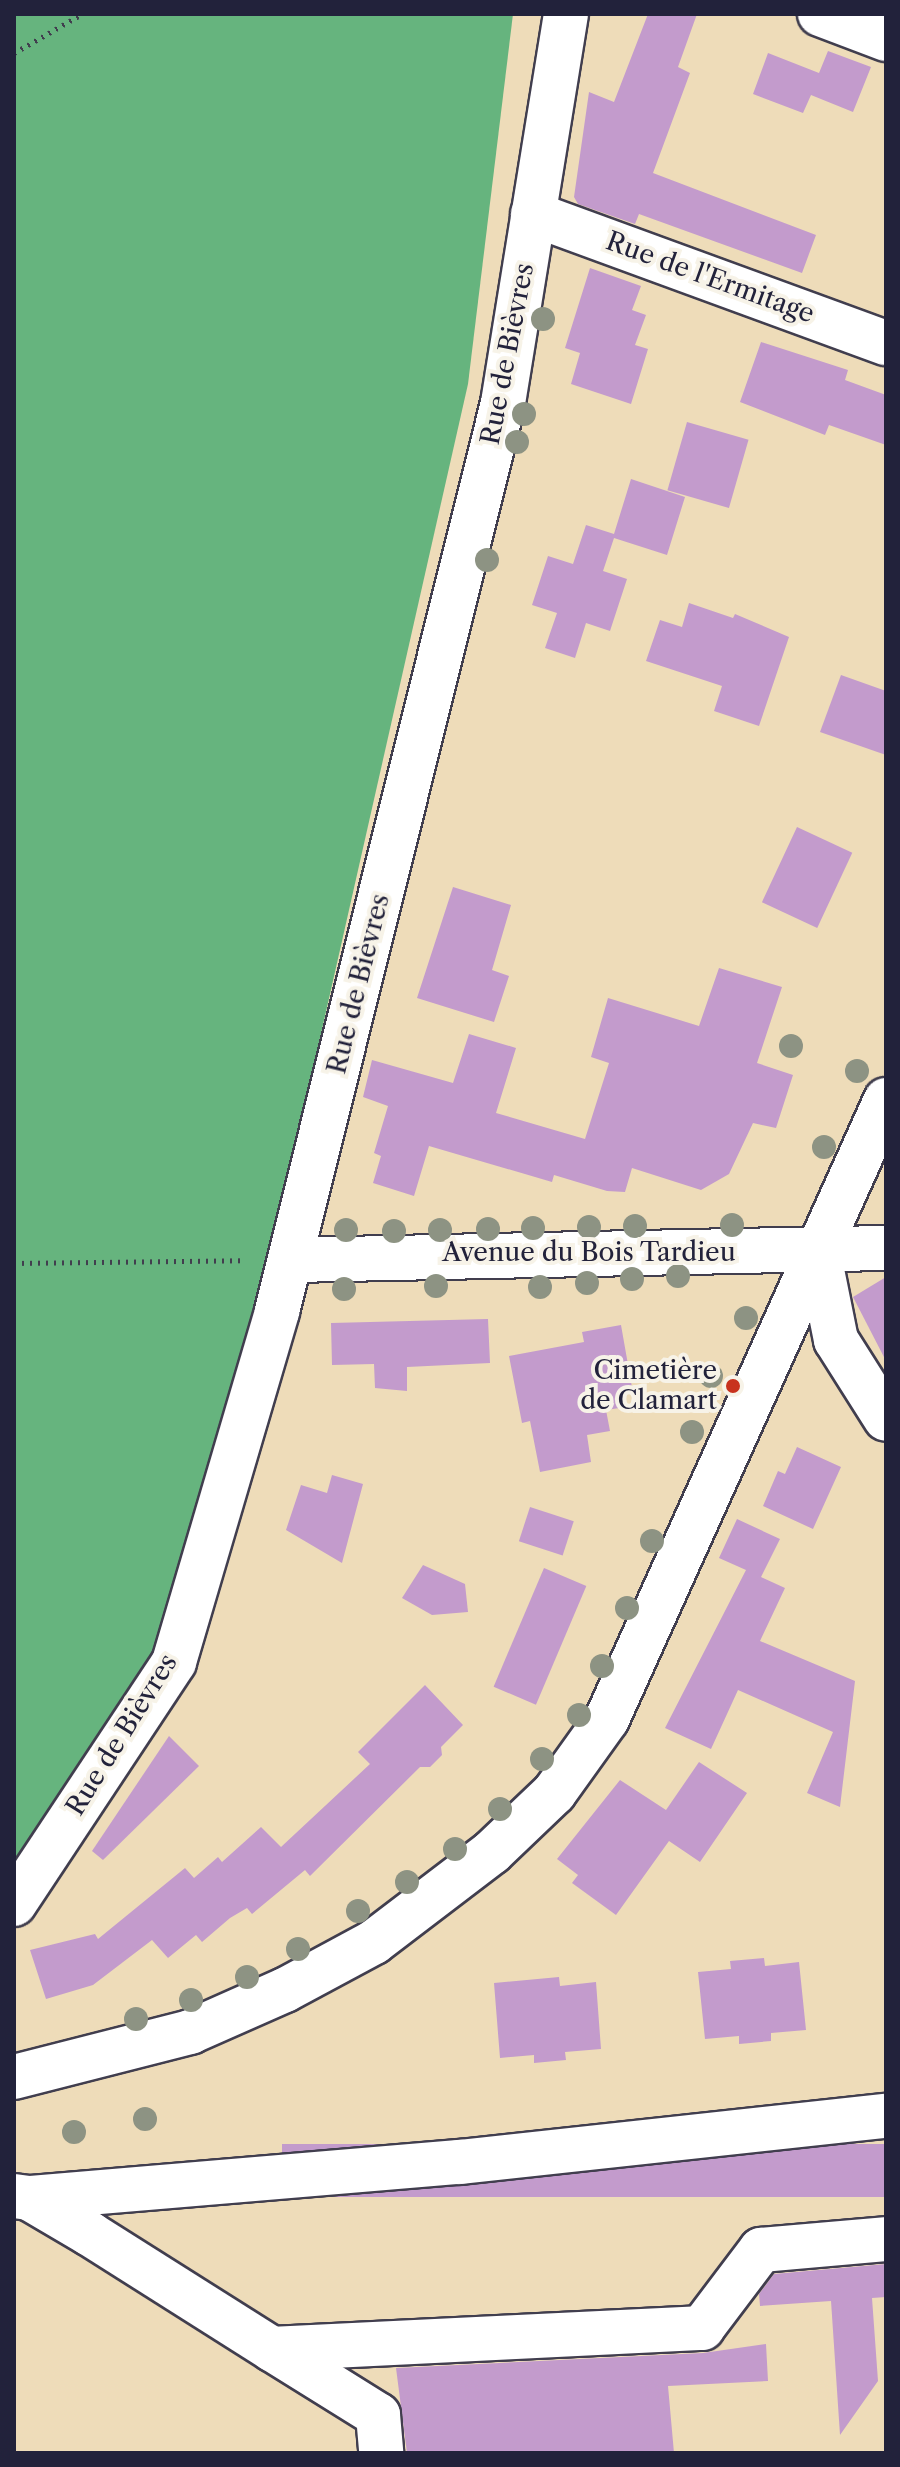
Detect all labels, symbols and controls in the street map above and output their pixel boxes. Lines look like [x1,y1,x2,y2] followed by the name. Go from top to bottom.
[602,226,818,330] street label: Rue de l'Ermitage
[475,260,541,448] street label: Rue de Bièvres
[322,891,396,1077] street label: Rue de Bièvres
[442,1237,736,1269] street label: Avenue du Bois Tardieu
[580,1355,717,1416] place label: Cimetière de Clamart
[724,1377,742,1395] marker: Cimetière de Clamart
[60,1649,184,1821] street label: Rue de Bièvres

